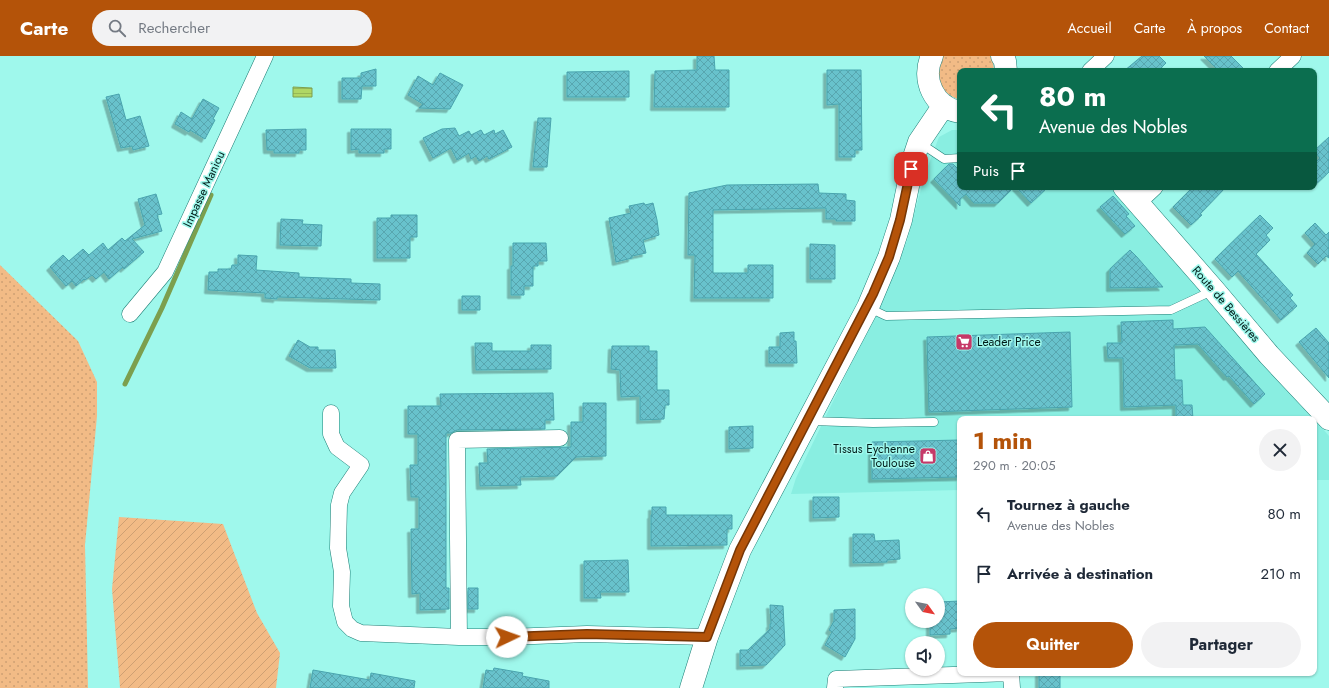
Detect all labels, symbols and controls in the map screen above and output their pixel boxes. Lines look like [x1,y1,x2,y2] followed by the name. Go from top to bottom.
[92,10,372,46] search box
[20,15,68,42] text: Carte
[106,17,128,39] icon: search
[138,17,210,39] text: Rechercher
[1068,18,1112,38] text: Accueil
[1134,18,1165,38] text: Carte
[1187,18,1242,38] text: À propos
[1264,18,1309,38] text: Contact
[1039,76,1106,117] text: 80 m
[973,84,1025,136] icon: left
[1039,114,1187,140] text: Avenue des Nobles
[178,148,230,230] street label: Impasse Maniou
[894,152,928,186] pin
[900,158,922,180] icon: arrive
[973,160,999,182] text: Puis
[1007,160,1029,182] icon: arrive
[1188,262,1264,346] street label: Route de Bessières
[954,332,974,352] supermarket icon: Leader Price
[977,333,1041,351] place label: Leader Price
[973,423,1033,458] text: 1 min
[1259,429,1301,471] button: close
[833,440,915,472] place label: Tissus Eychenne Toulouse
[918,446,938,466] shop icon: Tissus Eychenne Toulouse
[973,456,1056,475] text: 290 m · 20:05
[1007,494,1130,516] text: Tournez à gauche
[973,503,995,525] icon: left
[1268,503,1301,525] text: 80 m
[1007,516,1114,535] text: Avenue des Nobles
[973,563,995,585] icon: arrive
[1007,563,1153,585] text: Arrivée à destination
[1261,563,1301,585] text: 210 m
[905,588,945,628] north arrow
[905,588,945,676] map controls
[486,616,528,658] position arrow
[973,622,1133,668] button: Quitter
[1141,622,1301,668] button: Partager
[905,636,945,676] button: sound

